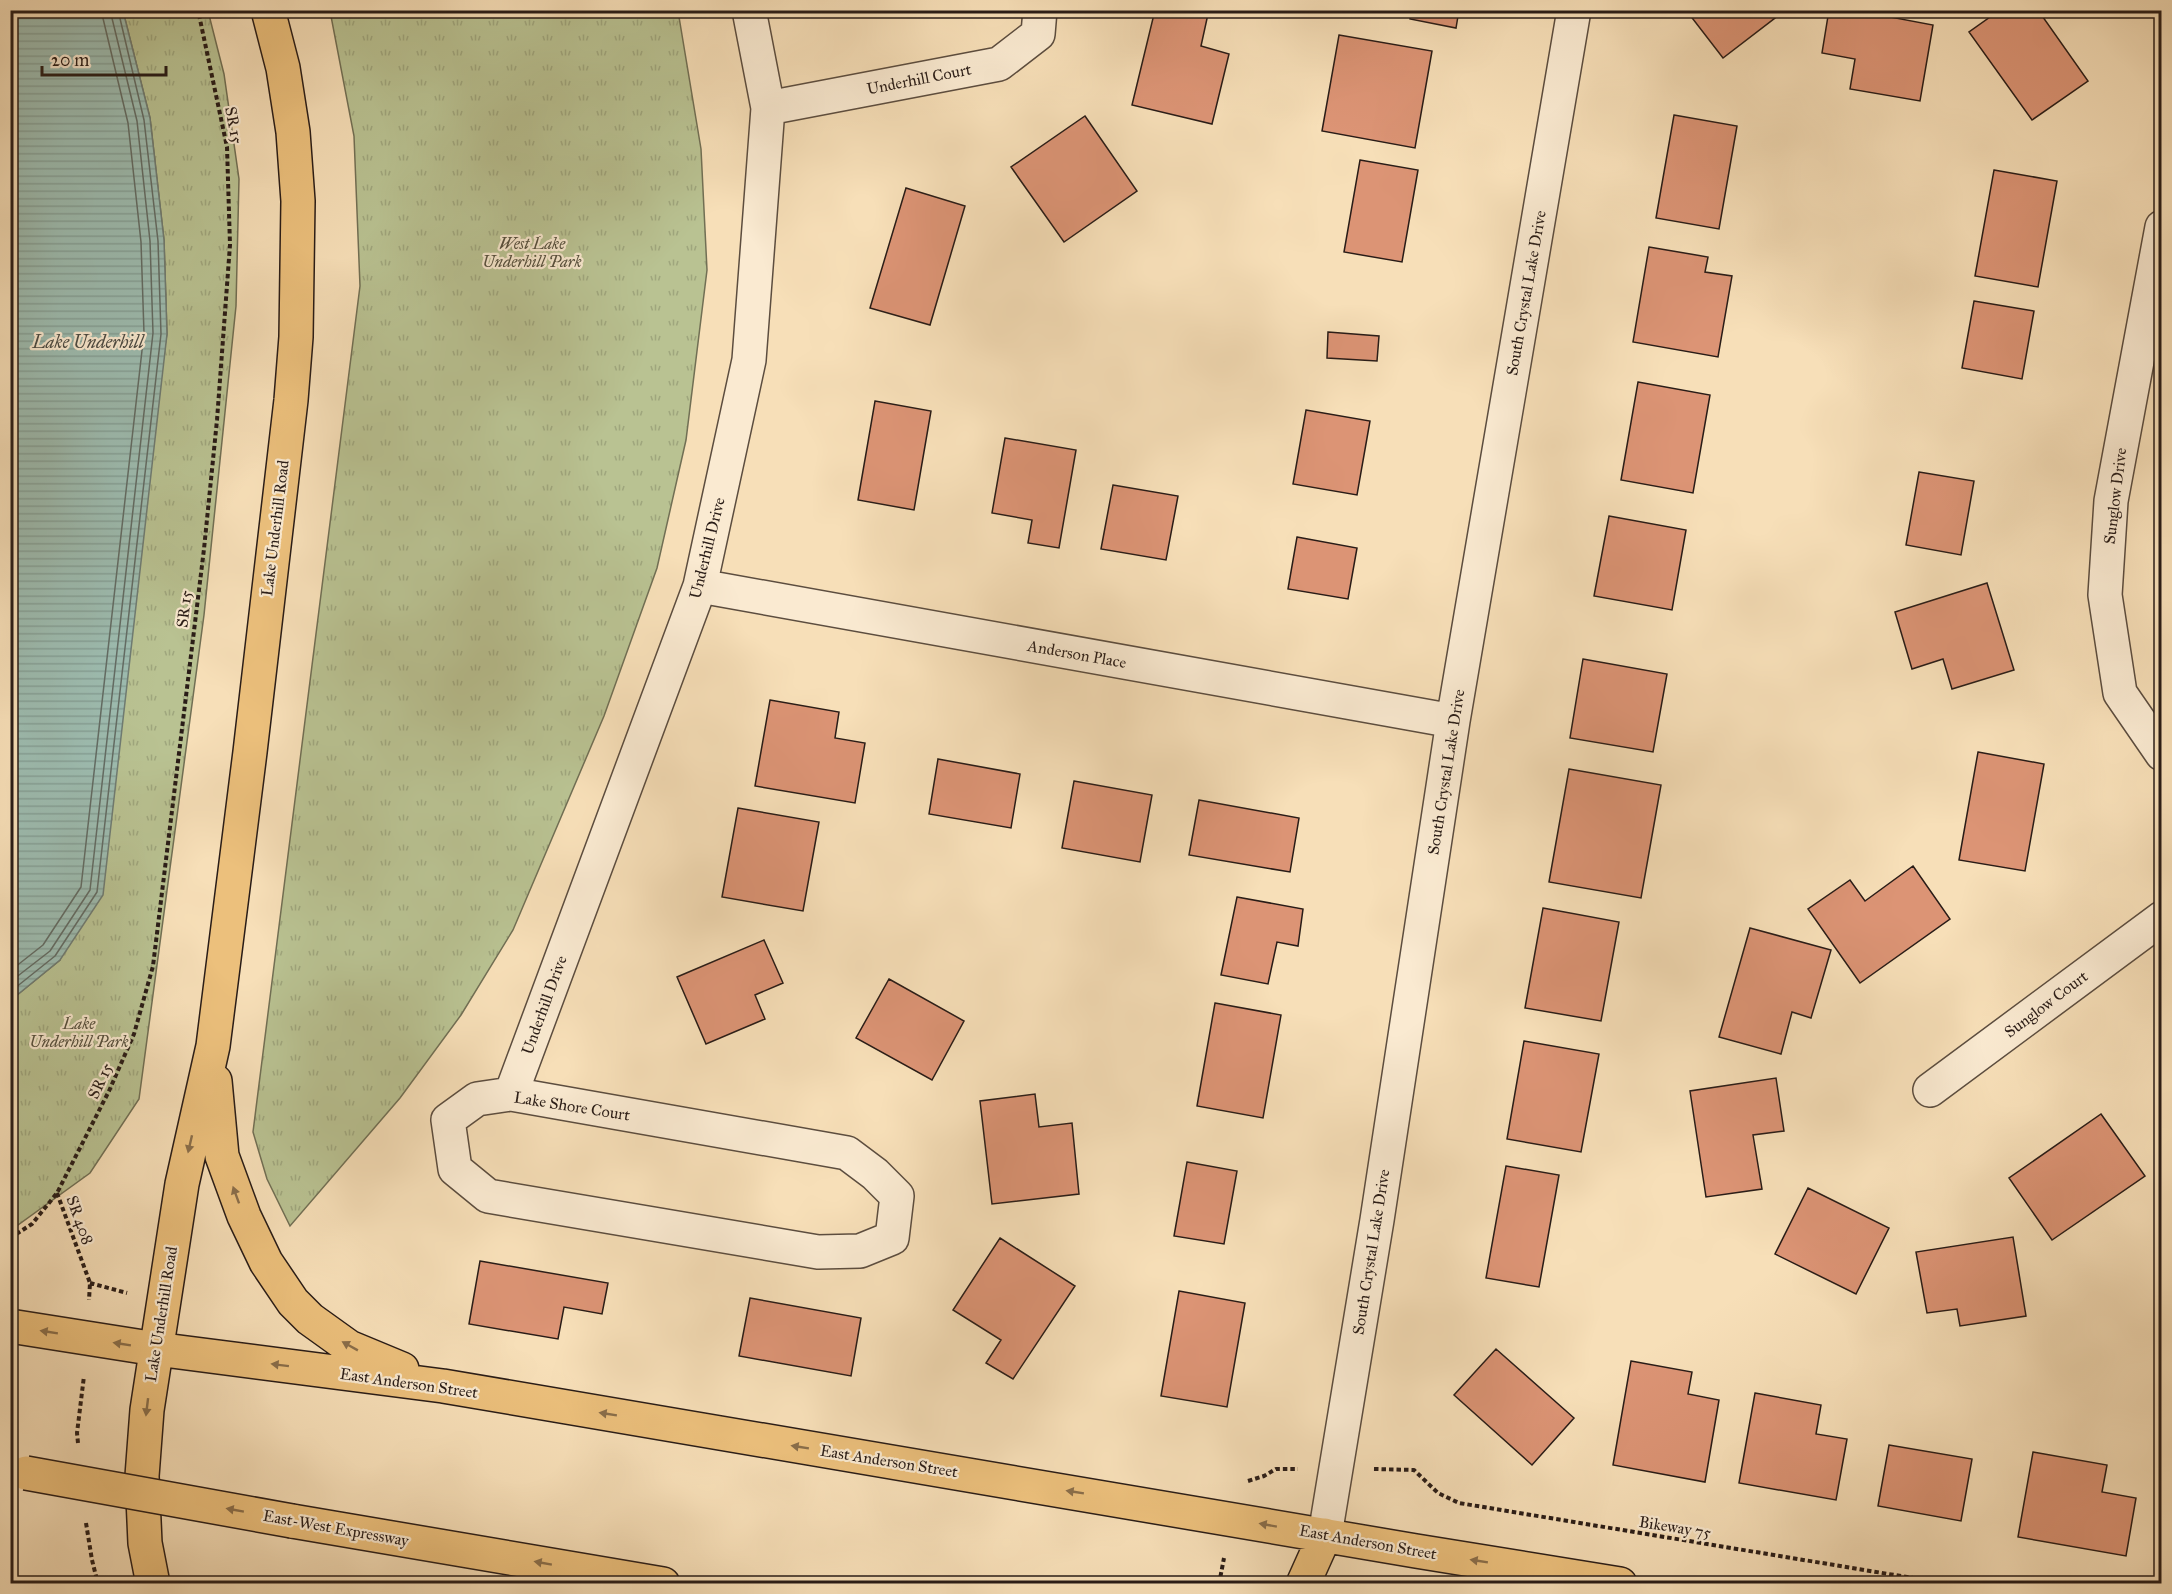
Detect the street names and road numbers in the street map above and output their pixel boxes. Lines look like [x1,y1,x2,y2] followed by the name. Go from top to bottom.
[865,59,973,98] street label: Underhill Court
[221,105,247,146] street label: SR 15
[1502,209,1550,377] street label: South Crystal Lake Drive
[2100,446,2131,545] street label: Sunglow Drive
[257,459,293,597] street label: Lake Underhill Road
[685,495,729,601] street label: Underhill Drive
[172,589,196,629] street label: SR 15
[1025,636,1128,672] street label: Anderson Place
[1424,688,1469,856] street label: South Crystal Lake Drive
[517,953,571,1057] street label: Underhill Drive
[2001,966,2092,1042] street label: Sunglow Court
[83,1059,117,1102] street label: SR 15
[513,1087,632,1125] street label: Lake Shore Court
[1349,1168,1394,1336] street label: South Crystal Lake Drive
[62,1193,98,1247] street label: SR 408
[141,1245,181,1383] street label: Lake Underhill Road
[339,1364,480,1402] street label: East Anderson Street
[819,1441,960,1481] street label: East Anderson Street
[262,1506,411,1550] street label: East-West Expressway
[1638,1512,1713,1542] street label: Bikeway 75
[1298,1521,1439,1563] street label: East Anderson Street

